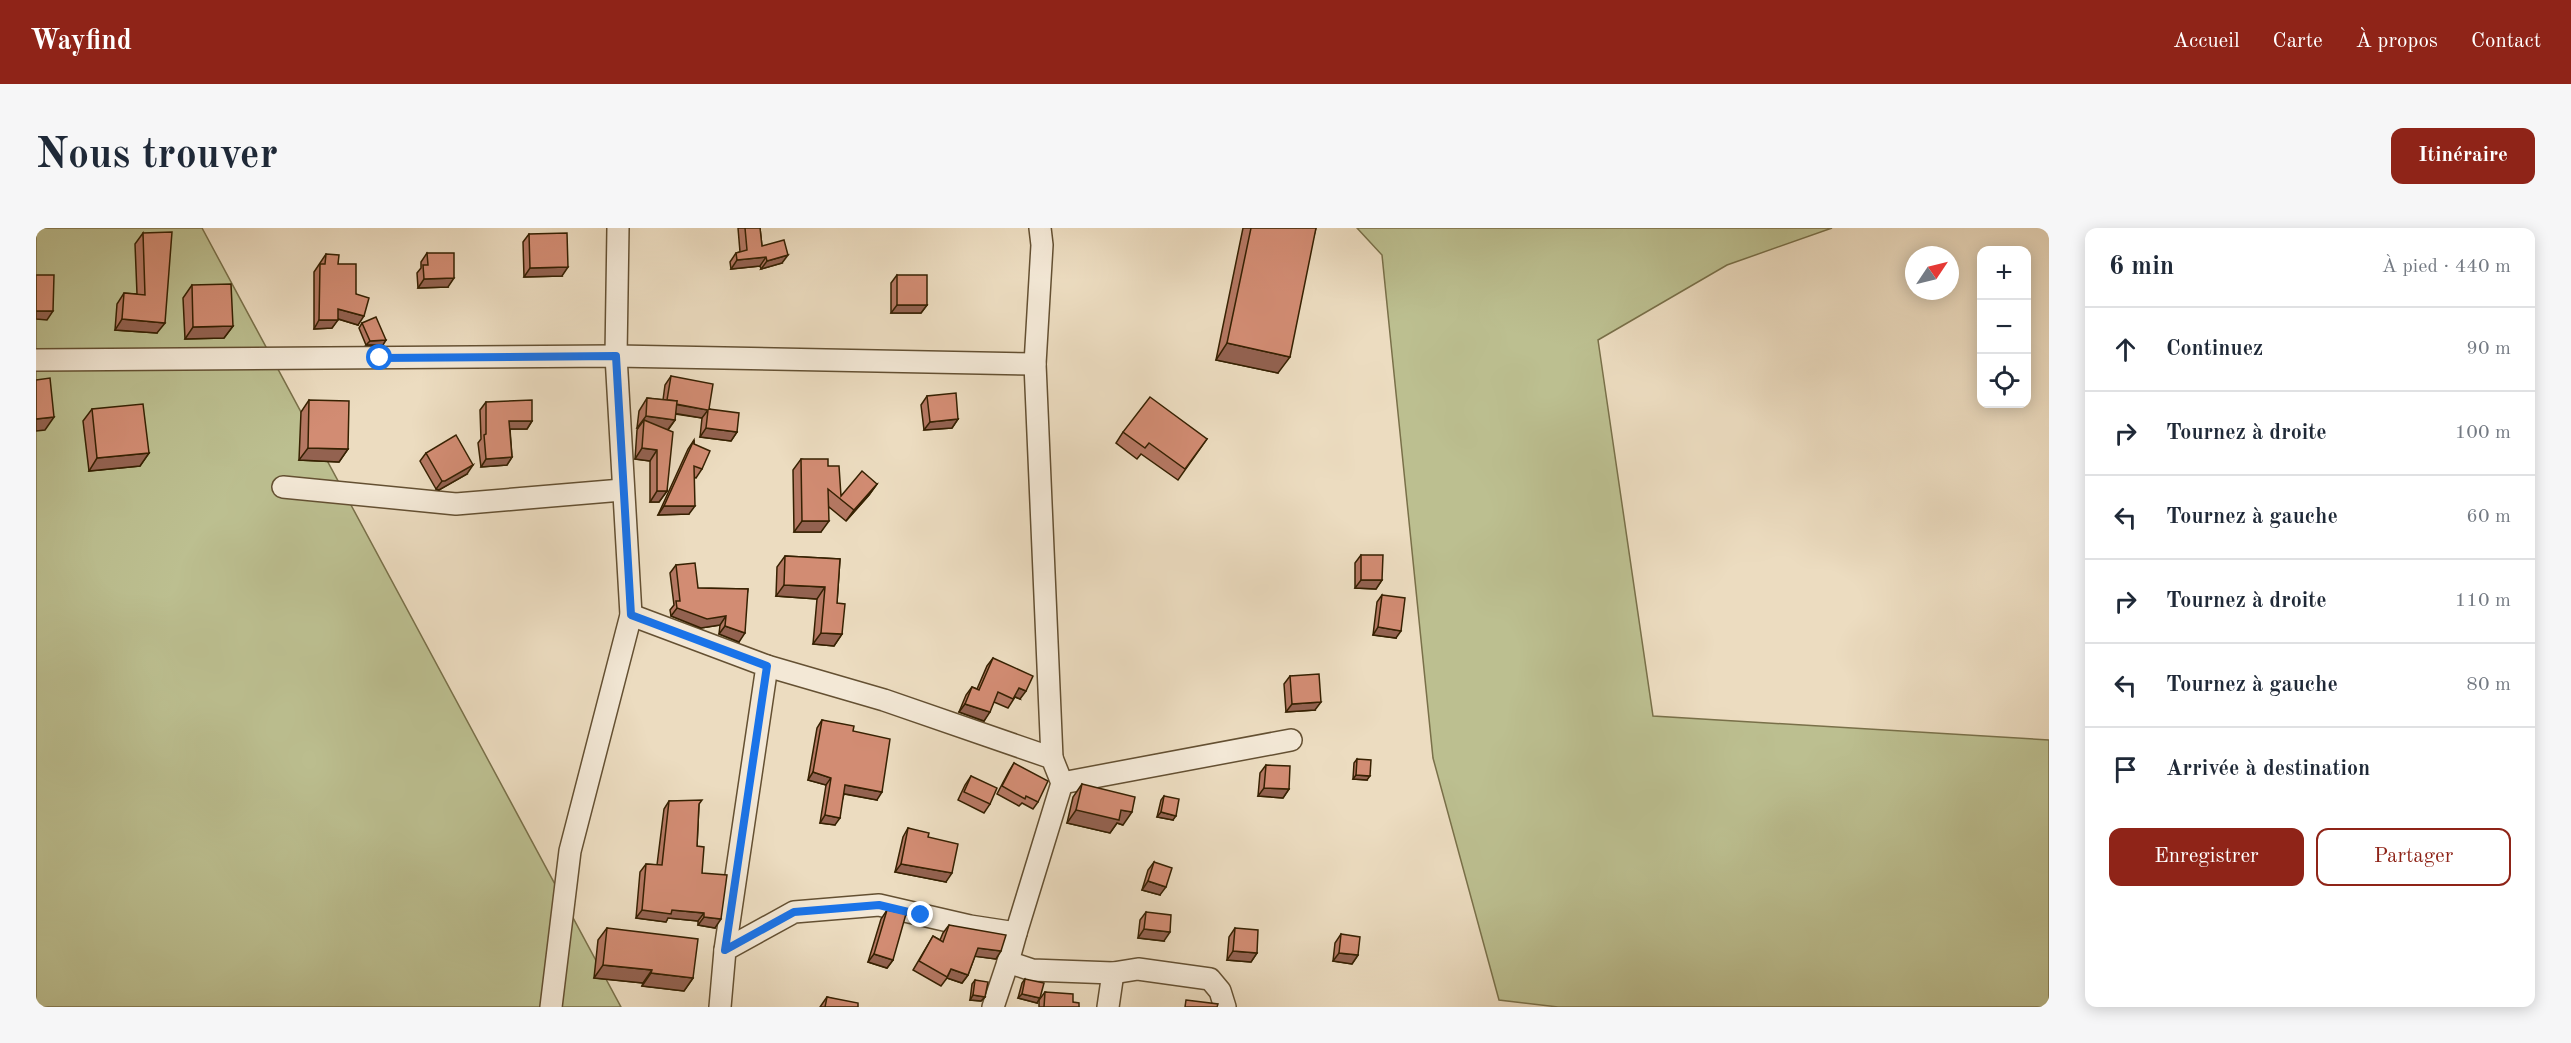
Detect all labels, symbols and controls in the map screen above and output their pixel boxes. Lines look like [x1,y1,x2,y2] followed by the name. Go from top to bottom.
[30,28,132,56] text: Wayfind
[2173,31,2240,52] text: Accueil
[2273,31,2323,52] text: Carte
[2356,31,2438,52] text: À propos
[2471,31,2541,52] text: Contact
[2391,128,2535,184] button: Itinéraire
[36,135,278,177] text: Nous trouver
[1905,246,1959,300] north arrow
[1977,246,2031,408] map controls
[1977,246,2031,300] button: +
[2109,254,2174,280] text: 6 min
[2382,257,2511,277] text: À pied · 440 m
[1977,300,2031,354] button: −
[2109,333,2142,366] icon: ahead
[2166,338,2263,360] text: Continuez
[2466,339,2511,359] text: 90 m
[366,344,392,370] route start
[1977,354,2031,408] button: locate
[2109,417,2142,450] icon: right
[2166,422,2327,444] text: Tournez à droite
[2455,423,2511,443] text: 100 m
[2109,501,2142,534] icon: left
[2166,506,2338,528] text: Tournez à gauche
[2466,507,2511,527] text: 60 m
[2109,585,2142,618] icon: right
[2166,590,2327,612] text: Tournez à droite
[2455,591,2511,611] text: 110 m
[2109,669,2142,702] icon: left
[2166,674,2338,696] text: Tournez à gauche
[2466,675,2511,695] text: 80 m
[2109,753,2142,786] icon: arrive
[2166,758,2370,780] text: Arrivée à destination
[2109,828,2304,886] button: Enregistrer
[2316,828,2511,886] button: Partager
[907,901,933,927] route end

